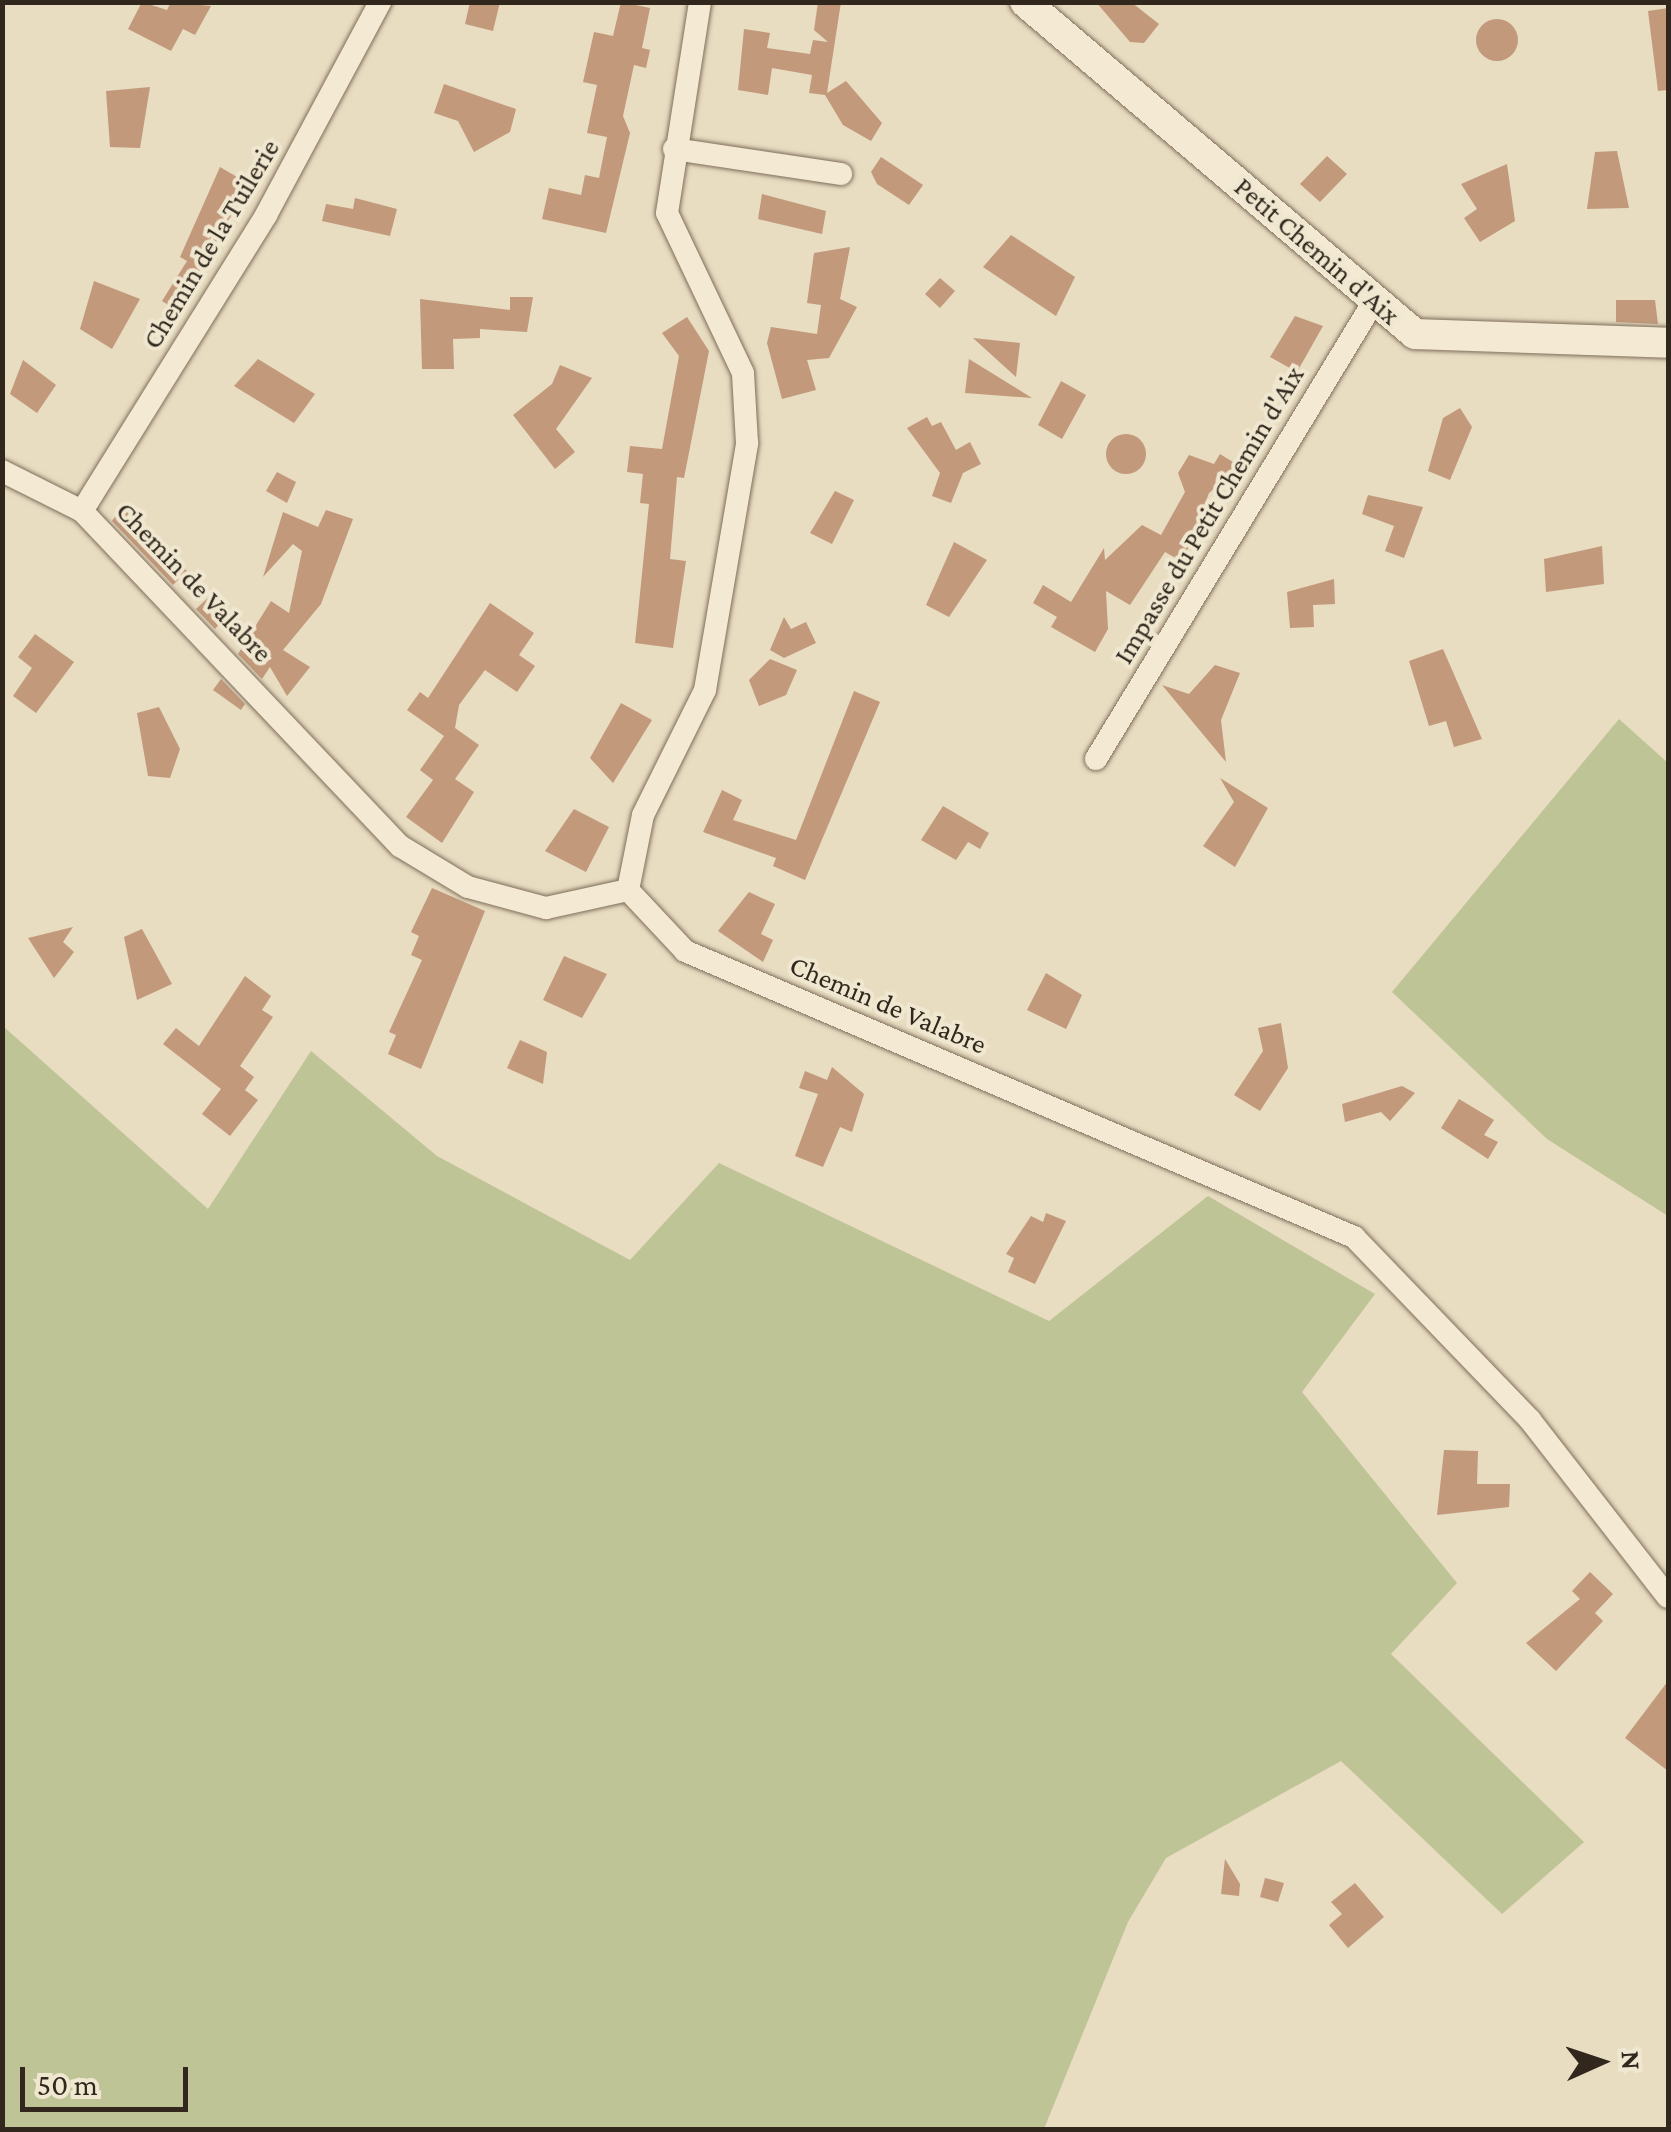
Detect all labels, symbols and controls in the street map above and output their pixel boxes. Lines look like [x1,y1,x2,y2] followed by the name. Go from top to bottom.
[135,133,287,355] street label: Chemin de la Tuilerie
[1227,170,1407,332] street label: Petit Chemin d'Aix
[1107,360,1311,670] street label: Impasse du Petit Chemin d'Aix
[109,495,279,669] street label: Chemin de Valabre
[785,948,991,1062] street label: Chemin de Valabre
[1551,2012,1651,2112] north arrow
[25,2047,192,2109] scale bar
[1615,2050,1647,2071] text: N
[37,2068,98,2101] text: 50 m

